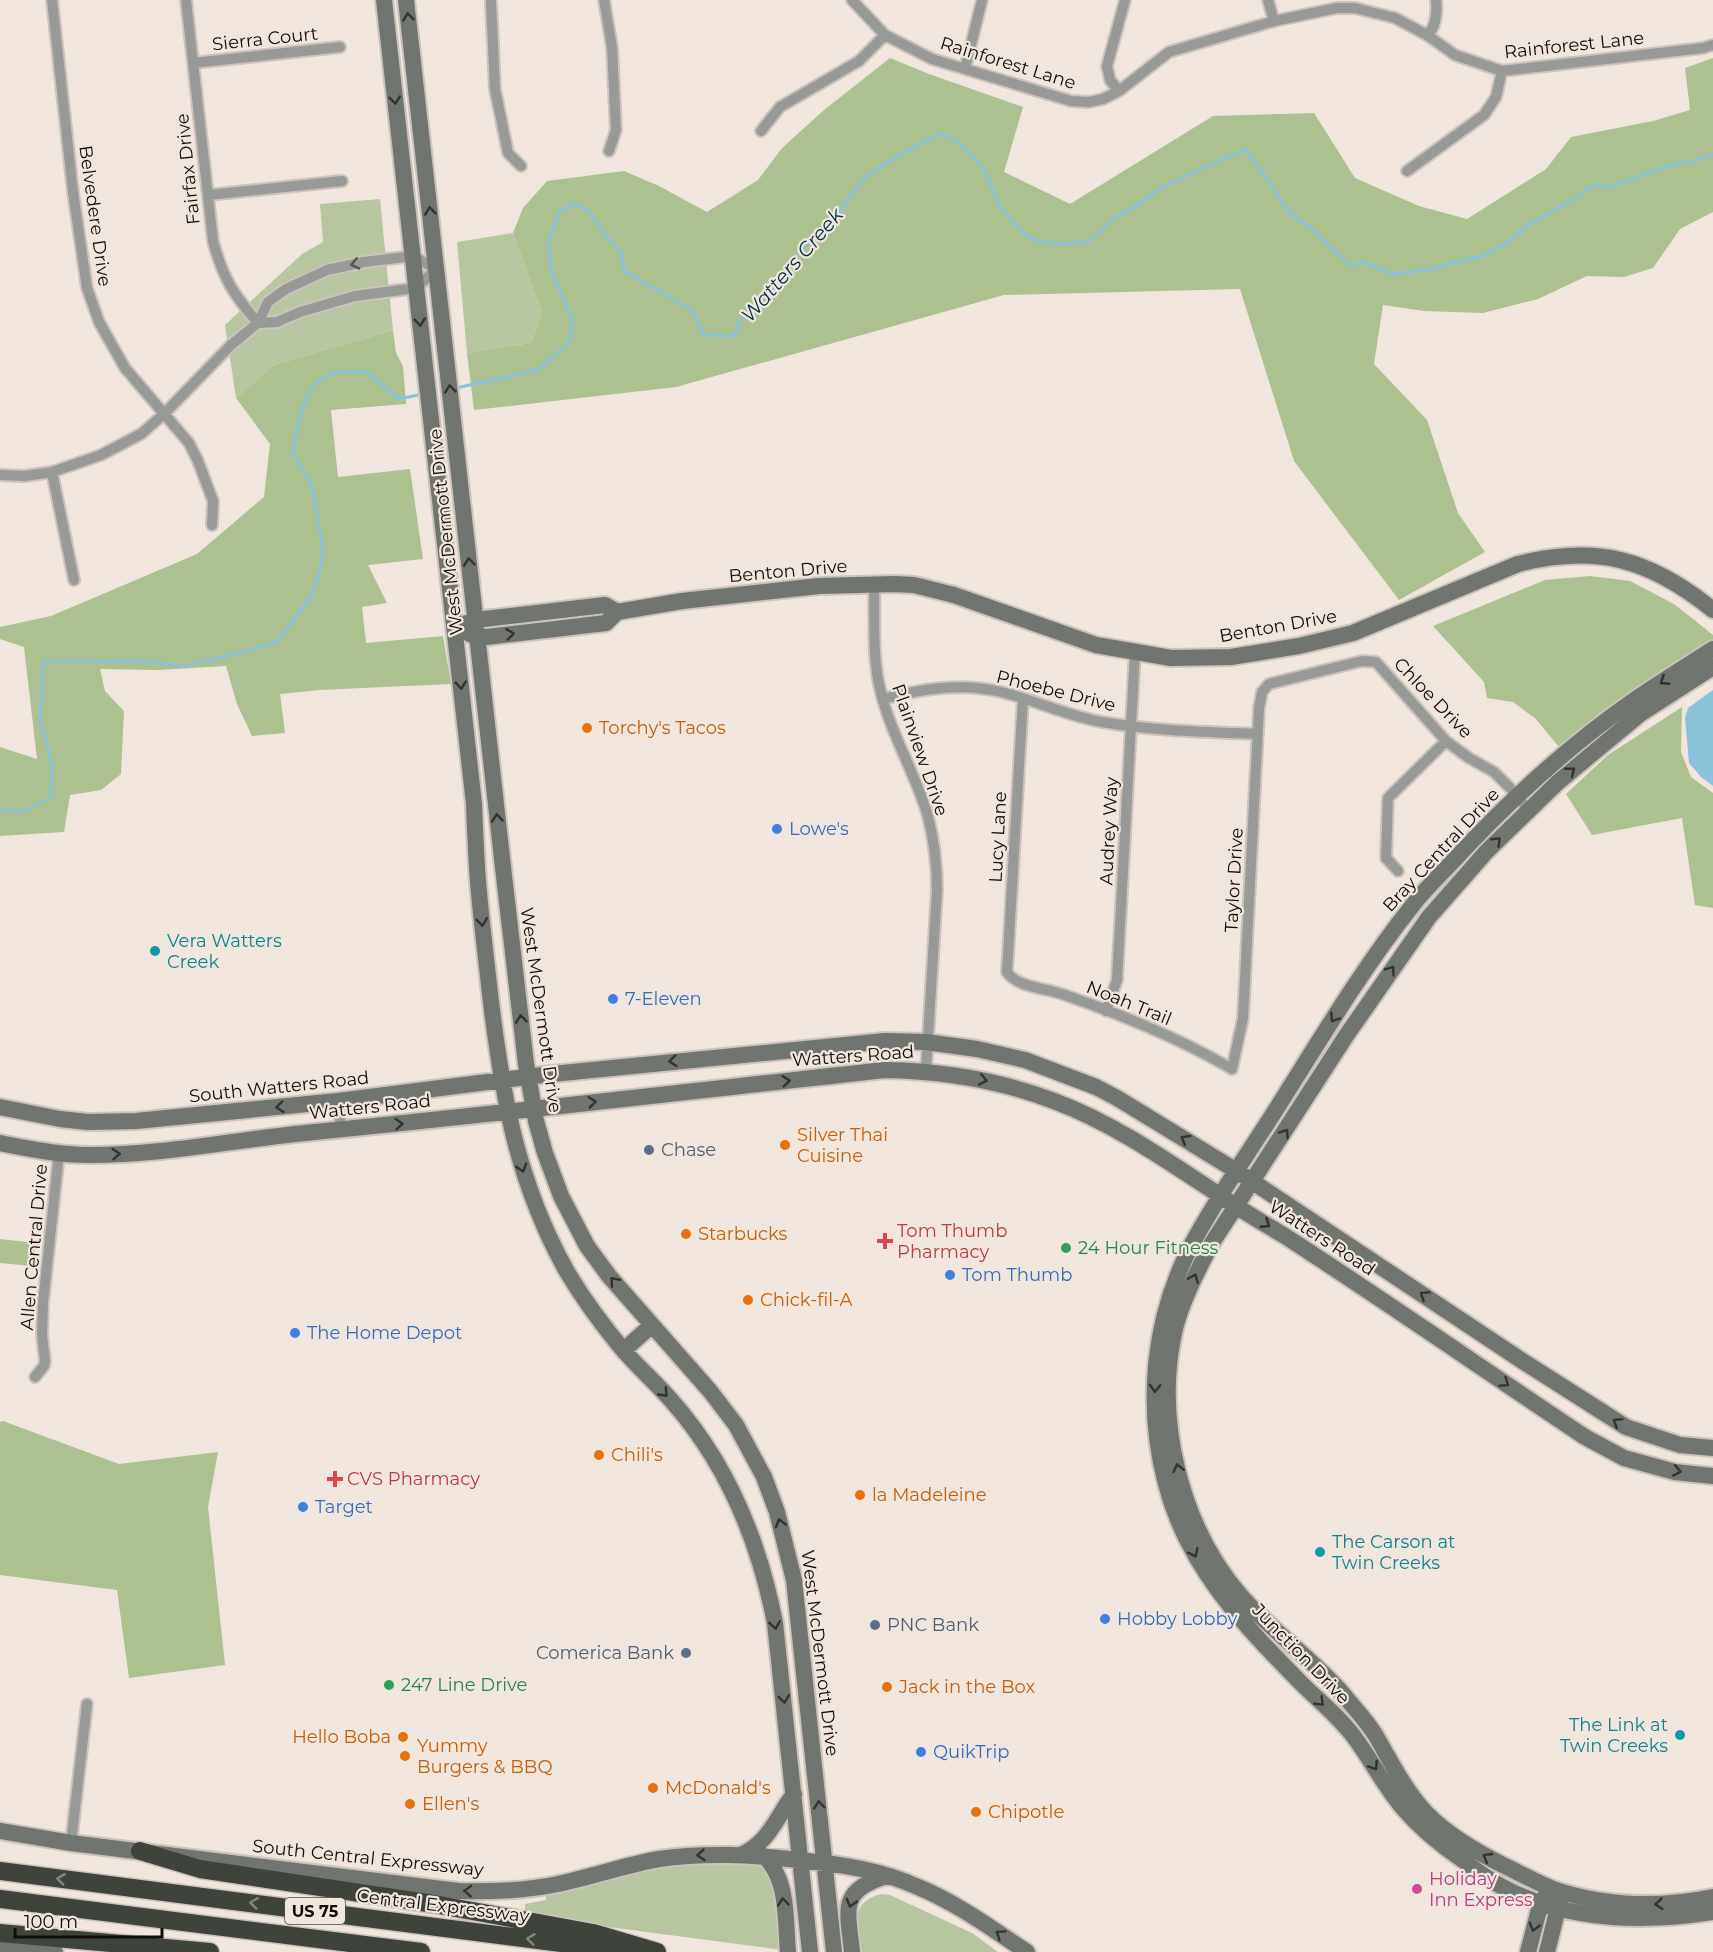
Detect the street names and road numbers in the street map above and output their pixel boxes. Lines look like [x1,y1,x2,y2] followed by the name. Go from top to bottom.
[211,23,319,55] street label: Sierra Court
[1503,27,1645,63] street label: Rainforest Lane
[937,32,1079,94] street label: Rainforest Lane
[171,112,205,226] street label: Fairfax Drive
[74,144,116,288] street label: Belvedere Drive
[424,428,468,636] street label: West McDermott Drive
[728,555,848,587] street label: Benton Drive
[1218,605,1339,647] street label: Benton Drive
[1389,653,1477,743] street label: Chloe Drive
[994,666,1118,716] street label: Phoebe Drive
[887,681,953,819] street label: Plainview Drive
[1095,776,1123,886] street label: Audrey Way
[1378,783,1504,916] street label: Bray Central Drive
[985,791,1011,883] street label: Lucy Lane
[1220,827,1248,933] street label: Taylor Drive
[516,906,566,1114] street label: West McDermott Drive
[1083,976,1175,1030] street label: Noah Trail
[791,1041,915,1071] street label: Watters Road
[188,1067,370,1107] street label: South Watters Road
[308,1090,432,1124] street label: Watters Road
[16,1163,52,1331] street label: Allen Central Drive
[1265,1195,1379,1281] street label: Watters Road
[796,1549,844,1757] street label: West McDermott Drive
[1247,1599,1354,1709] street label: Junction Drive
[251,1835,485,1881] street label: South Central Expressway
[355,1884,531,1928] street label: Central Expressway
[285,1898,345,1924] road number: US 75

